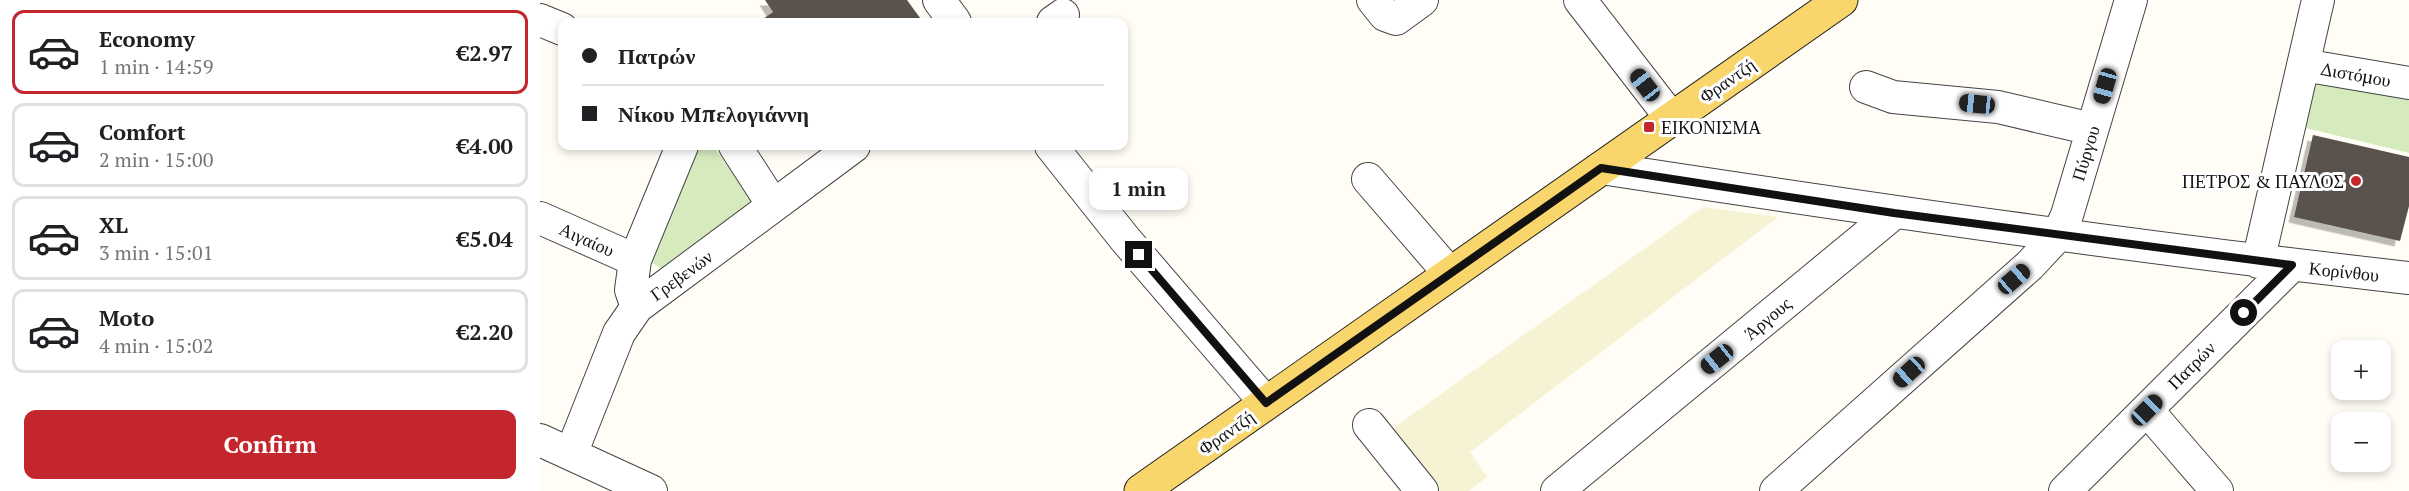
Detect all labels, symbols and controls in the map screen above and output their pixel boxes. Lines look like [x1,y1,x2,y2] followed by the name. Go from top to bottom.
[99,24,195,53] text: Economy
[27,25,81,79] icon: car
[457,38,513,67] text: €2.97
[618,41,695,70] text: Πατρών
[1694,52,1760,108] street label: Φραντζή
[99,53,213,80] text: 1 min · 14:59
[2319,56,2393,92] street label: Διστόμου
[1627,65,1663,105] car
[2091,66,2119,106] car
[1958,93,1996,115] car
[618,99,809,128] text: Νίκου Μπελογιάννη
[1661,115,1761,139] place label: ΕΙΚΟΝΙΣΜΑ
[99,117,185,146] text: Comfort
[27,118,81,172] icon: car
[1642,120,1656,134] marker: ΕΙΚΟΝΙΣΜΑ
[2065,122,2105,184] street label: Πύργου
[457,131,513,160] text: €4.00
[99,146,213,173] text: 2 min · 15:00
[1090,168,1188,210] callout: 1 min
[2182,169,2344,193] place label: ΠΕΤΡΟΣ & ΠΑΥΛΟΣ
[2349,174,2363,188] marker: ΠΕΤΡΟΣ & ΠΑΥΛΟΣ
[1111,175,1166,202] text: 1 min
[99,210,128,239] text: XL
[27,211,81,265] icon: car
[556,216,618,262] street label: Αιγαίου
[457,224,513,253] text: €5.04
[99,239,213,266] text: 3 min · 15:01
[1125,241,1152,268] route end
[645,244,717,306] street label: Γρεβενών
[2308,255,2380,287] street label: Κορίνθου
[1995,260,2033,298] car
[1738,291,1796,345] street label: Άργους
[2230,299,2257,326] route start
[99,303,154,332] text: Moto
[27,304,81,358] icon: car
[457,317,513,346] text: €2.20
[99,332,213,359] text: 4 min · 15:02
[2162,336,2220,394] street label: Πατρών
[2331,340,2391,472] map controls
[2331,340,2391,400] button: +
[1697,341,1737,377] car
[1890,353,1928,391] car
[2128,391,2166,429] car
[1193,404,1259,460] street label: Φραντζή
[24,410,516,479] button: Confirm
[2331,412,2391,472] button: −

